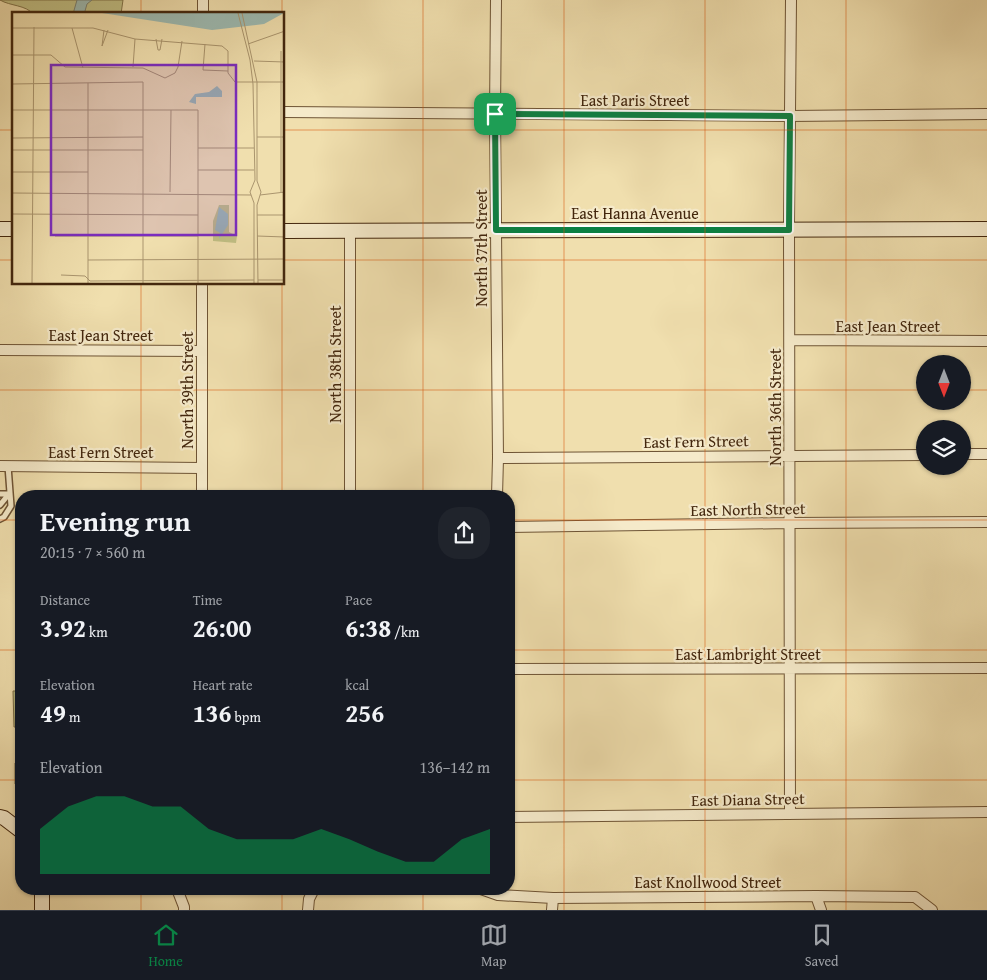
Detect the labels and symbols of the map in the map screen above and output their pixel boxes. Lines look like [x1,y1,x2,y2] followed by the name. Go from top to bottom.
[12,12,285,285] inset map
[581,88,690,112] street label: East Paris Street
[474,93,516,135] pin
[469,189,493,307] street label: North 37th Street
[571,201,699,225] street label: East Hanna Avenue
[323,305,347,423] street label: North 38th Street
[836,314,940,338] street label: East Jean Street
[49,323,153,347] street label: East Jean Street
[175,331,199,449] street label: North 39th Street
[763,348,787,466] street label: North 36th Street
[916,355,971,410] north arrow
[643,428,749,454] street label: East Fern Street
[48,440,154,464] street label: East Fern Street
[690,496,806,522] street label: East North Street
[675,642,821,666] street label: East Lambright Street
[691,786,805,812] street label: East Diana Street
[635,870,782,894] street label: East Knollwood Street

